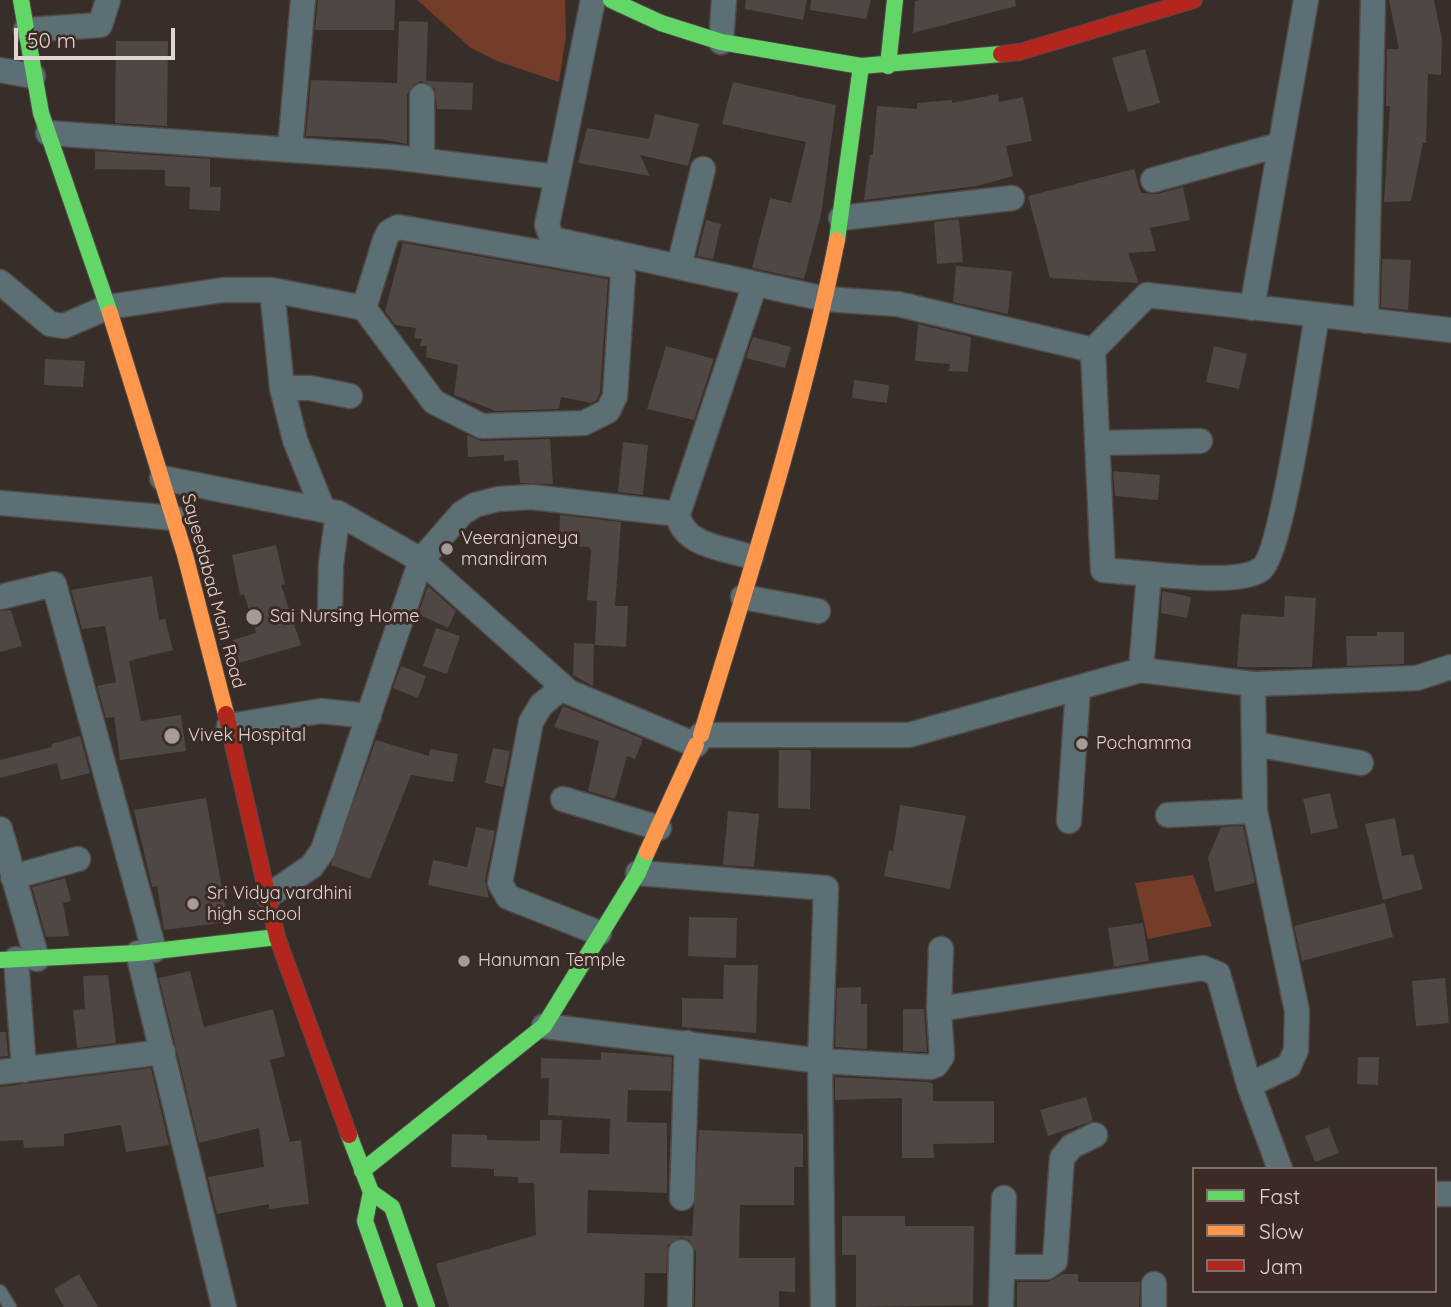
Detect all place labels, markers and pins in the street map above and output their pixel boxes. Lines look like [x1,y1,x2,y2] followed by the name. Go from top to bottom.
[461,528,578,570] place label: Veeranjaneya mandiram
[439,541,455,557] marker: Veeranjaneya mandiram
[270,606,419,628] place label: Sai Nursing Home
[244,607,264,627] marker: Sai Nursing Home
[188,725,306,747] place label: Vivek Hospital
[162,726,182,746] marker: Vivek Hospital
[1096,733,1192,755] place label: Pochamma
[1074,736,1090,752] marker: Pochamma
[207,883,352,926] place label: Sri Vidya vardhini high school
[185,896,201,912] marker: Sri Vidya vardhini high school
[478,950,625,972] place label: Hanuman Temple
[456,953,472,969] marker: Hanuman Temple

